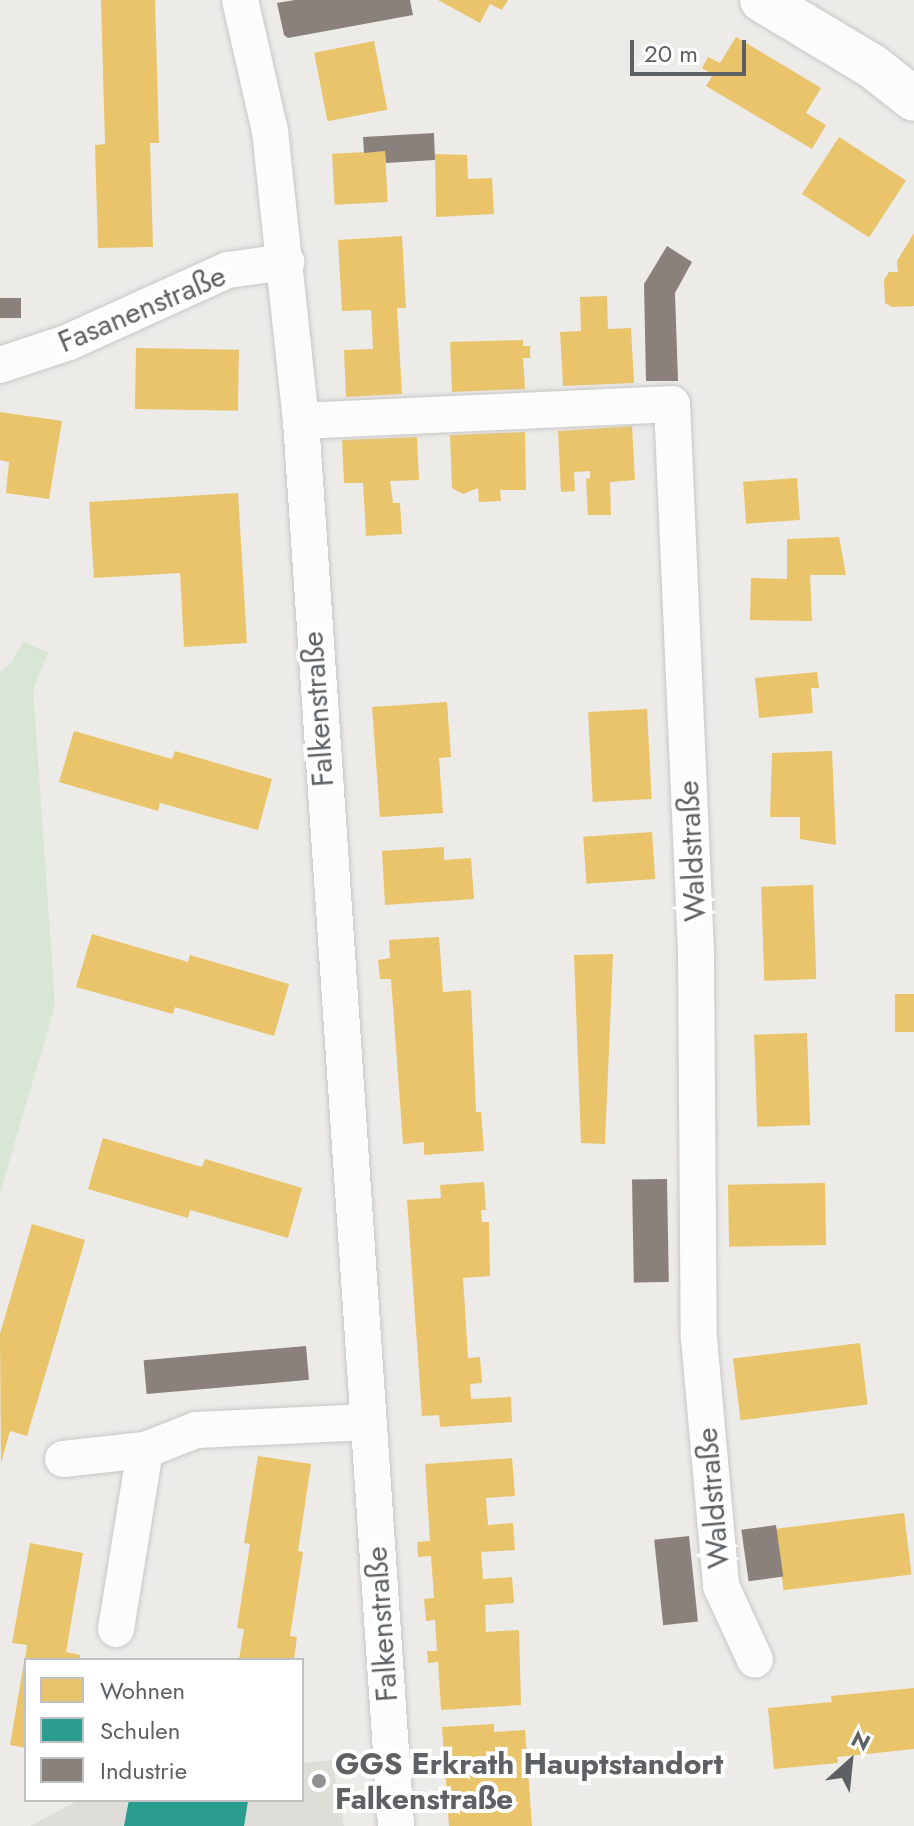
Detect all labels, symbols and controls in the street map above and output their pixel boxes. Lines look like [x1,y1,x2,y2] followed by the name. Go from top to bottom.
[634,24,750,74] scale bar
[644,36,698,71] text: 20 m
[53,258,231,360] street label: Fasanenstraße
[295,630,341,788] street label: Falkenstraße
[670,779,714,923] street label: Waldstraße
[689,1426,737,1570] street label: Waldstraße
[359,1545,405,1703] street label: Falkenstraße
[24,1658,304,1802] legend
[100,1673,185,1708] text: Wohnen
[100,1713,180,1748] text: Schulen
[810,1722,890,1802] north arrow
[846,1722,876,1759] text: N
[335,1746,723,1816] place label: GGS Erkrath Hauptstandort Falkenstraße
[100,1753,187,1788] text: Industrie
[310,1772,328,1790] marker: GGS Erkrath Hauptstandort Falkenstraße

